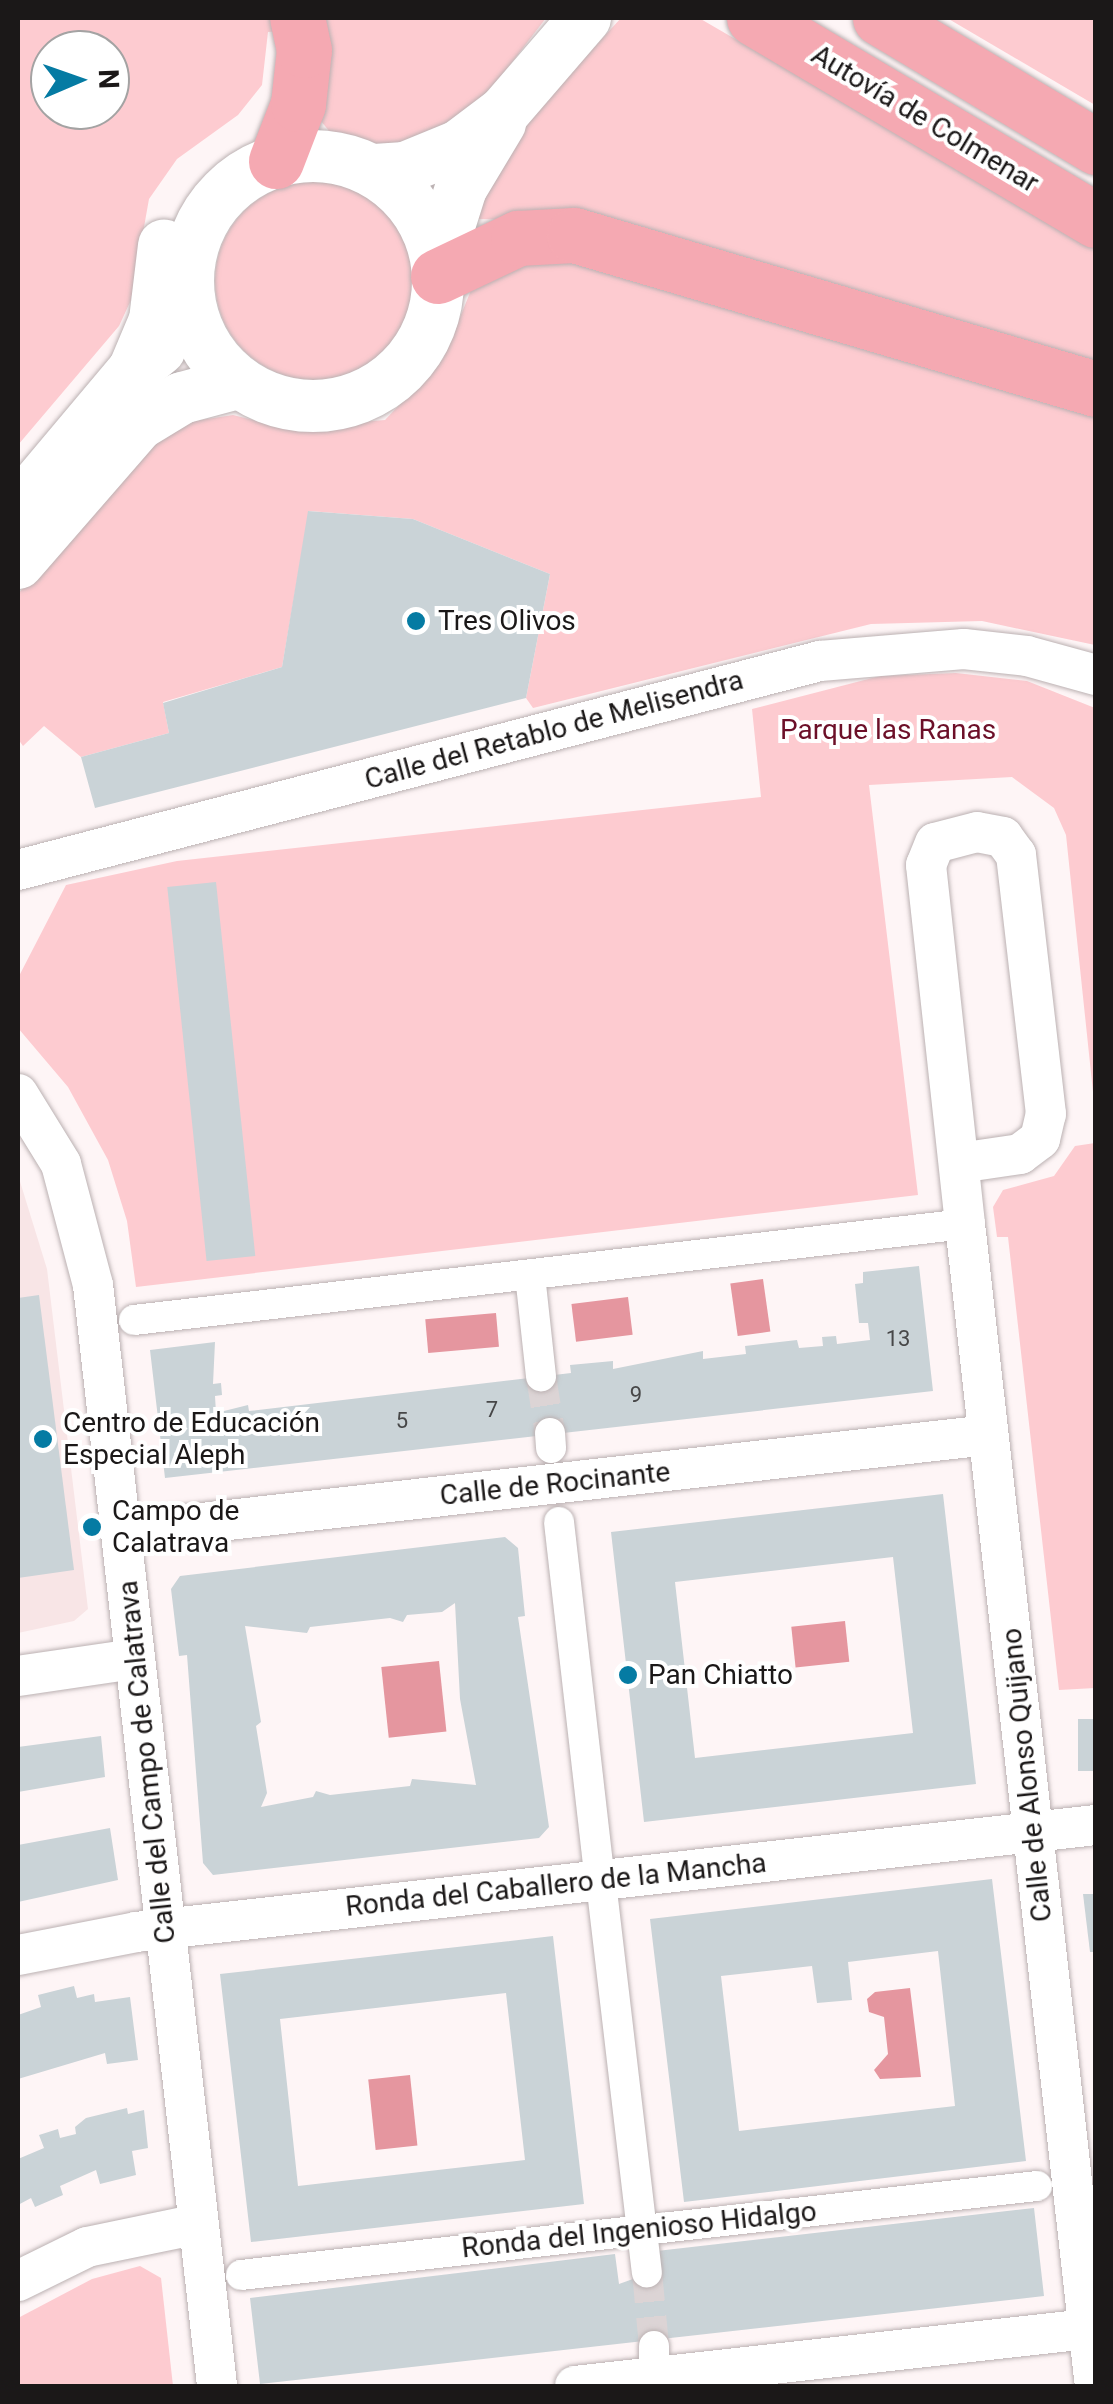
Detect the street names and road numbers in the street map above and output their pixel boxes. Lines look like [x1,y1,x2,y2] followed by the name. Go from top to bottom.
[805,38,1045,200] street label: Autovía de Colmenar
[361,663,747,797] street label: Calle del Retablo de Melisendra
[438,1455,672,1513] street label: Calle de Rocinante
[111,1579,183,1945] street label: Calle del Campo de Calatrava
[995,1626,1059,1924] street label: Calle de Alonso Quijano
[344,1846,768,1924] street label: Ronda del Caballero de la Mancha
[460,2195,818,2265] street label: Ronda del Ingenioso Hidalgo

